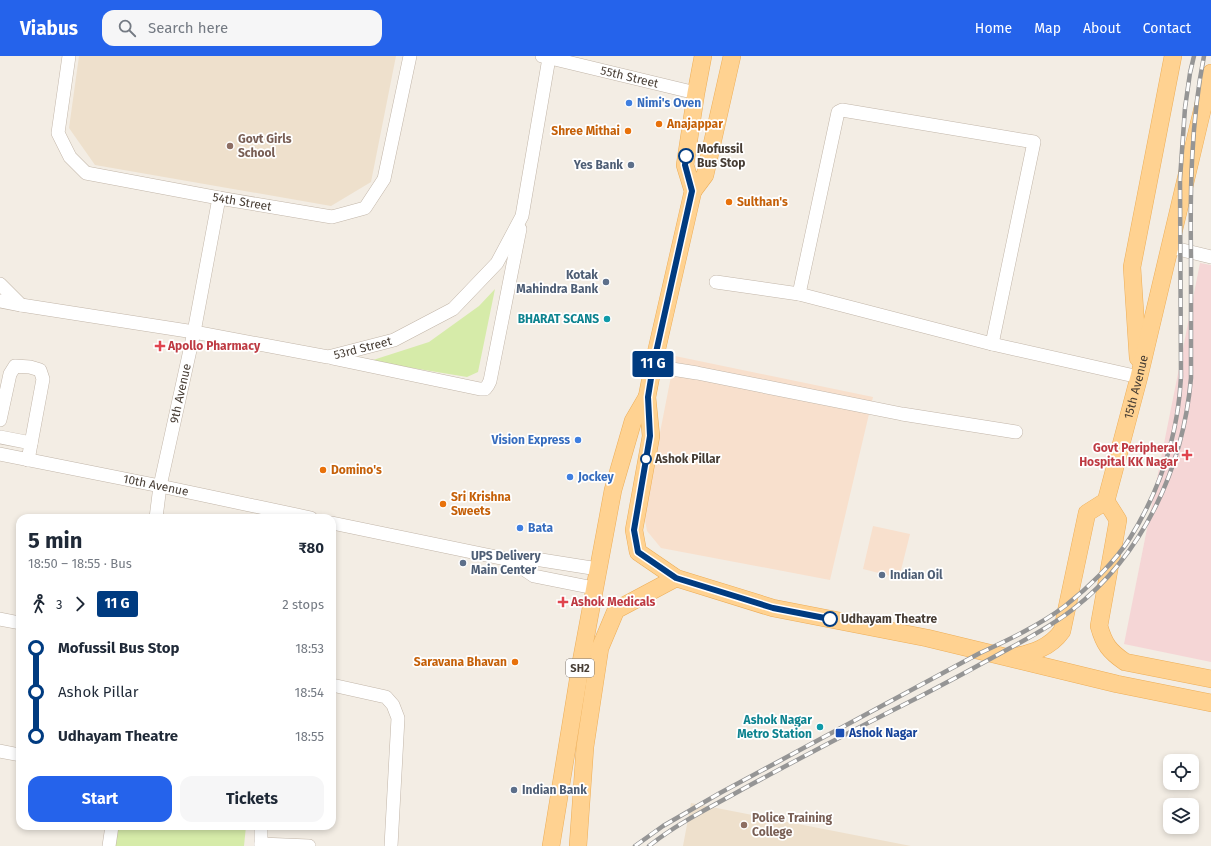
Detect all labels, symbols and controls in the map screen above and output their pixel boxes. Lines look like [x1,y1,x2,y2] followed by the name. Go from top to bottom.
[102,10,382,46] search box
[20,17,78,40] text: Viabus
[116,17,138,39] icon: search
[148,19,228,37] text: Search here
[975,20,1012,37] text: Home
[1034,20,1061,37] text: Map
[1083,20,1121,37] text: About
[1143,20,1191,37] text: Contact
[599,63,661,91] street label: 55th Street
[637,96,701,110] place label: Nimi's Oven
[624,98,634,108] marker: Nimi's Oven
[666,117,723,131] place label: Anajappar
[654,119,664,129] marker: Anajappar
[551,124,620,138] place label: Shree Mithai
[623,126,633,136] marker: Shree Mithai
[238,132,292,160] place label: Govt Girls School
[225,141,235,151] marker: Govt Girls School
[697,142,745,170] place label: Mofussil Bus Stop
[678,148,694,164] marker: Mofussil Bus Stop
[573,158,623,172] place label: Yes Bank
[626,160,636,170] marker: Yes Bank
[211,190,273,214] street label: 54th Street
[737,195,788,209] place label: Sulthan's
[724,197,734,207] marker: Sulthan's
[516,268,598,296] place label: Kotak Mahindra Bank
[601,277,611,287] marker: Kotak Mahindra Bank
[518,312,599,326] place label: BHARAT SCANS
[602,314,612,324] marker: BHARAT SCANS
[332,334,394,362] street label: 53rd Street
[167,339,261,353] place label: Apollo Pharmacy
[155,341,165,351] marker: Apollo Pharmacy
[625,351,681,377] line badge: 11 G
[1121,354,1151,420] street label: 15th Avenue
[640,355,666,372] text: 11 G
[167,362,194,425] street label: 9th Avenue
[491,433,570,447] place label: Vision Express
[573,435,583,445] marker: Vision Express
[1079,441,1178,469] place label: Govt Peripheral Hospital KK Nagar
[1181,449,1193,461] marker: Govt Peripheral Hospital KK Nagar
[654,452,721,466] place label: Ashok Pillar
[640,453,652,465] marker: Ashok Pillar
[331,463,382,477] place label: Domino's
[318,465,328,475] marker: Domino's
[577,470,615,484] place label: Jockey
[122,472,190,499] street label: 10th Avenue
[565,472,575,482] marker: Jockey
[451,490,511,518] place label: Sri Krishna Sweets
[438,499,448,509] marker: Sri Krishna Sweets
[528,521,553,535] place label: Bata
[515,523,525,533] marker: Bata
[28,527,83,554] text: 5 min
[299,539,324,557] text: ₹80
[471,549,541,577] place label: UPS Delivery Main Center
[28,556,132,571] text: 18:50 – 18:55 · Bus
[458,558,468,568] marker: UPS Delivery Main Center
[890,568,943,582] place label: Indian Oil
[877,570,887,580] marker: Indian Oil
[28,593,50,615] icon: walk
[69,593,91,615] icon: forward
[105,595,130,612] text: 11 G
[570,595,656,609] place label: Ashok Medicals
[56,597,63,612] text: 3
[282,597,324,612] text: 2 stops
[558,597,568,607] marker: Ashok Medicals
[822,611,838,627] marker: Udhayam Theatre
[841,612,937,626] place label: Udhayam Theatre
[58,639,180,657] text: Mofussil Bus Stop
[295,641,324,656] text: 18:53
[414,655,507,669] place label: Saravana Bhavan
[510,657,520,667] marker: Saravana Bhavan
[566,659,594,677] road number: SH2
[58,683,138,701] text: Ashok Pillar
[295,685,324,700] text: 18:54
[737,713,812,741] place label: Ashok Nagar Metro Station
[815,722,825,732] marker: Ashok Nagar Metro Station
[848,726,918,740] place label: Ashok Nagar
[58,727,178,745] text: Udhayam Theatre
[834,727,846,739] marker: Ashok Nagar
[295,729,324,744] text: 18:55
[1163,754,1199,834] map controls
[1163,754,1199,790] button: locate
[28,776,172,822] button: Start
[180,776,324,822] button: Tickets
[522,783,587,797] place label: Indian Bank
[509,785,519,795] marker: Indian Bank
[1163,798,1199,834] button: layers
[752,811,832,839] place label: Police Training College
[739,820,749,830] marker: Police Training College

